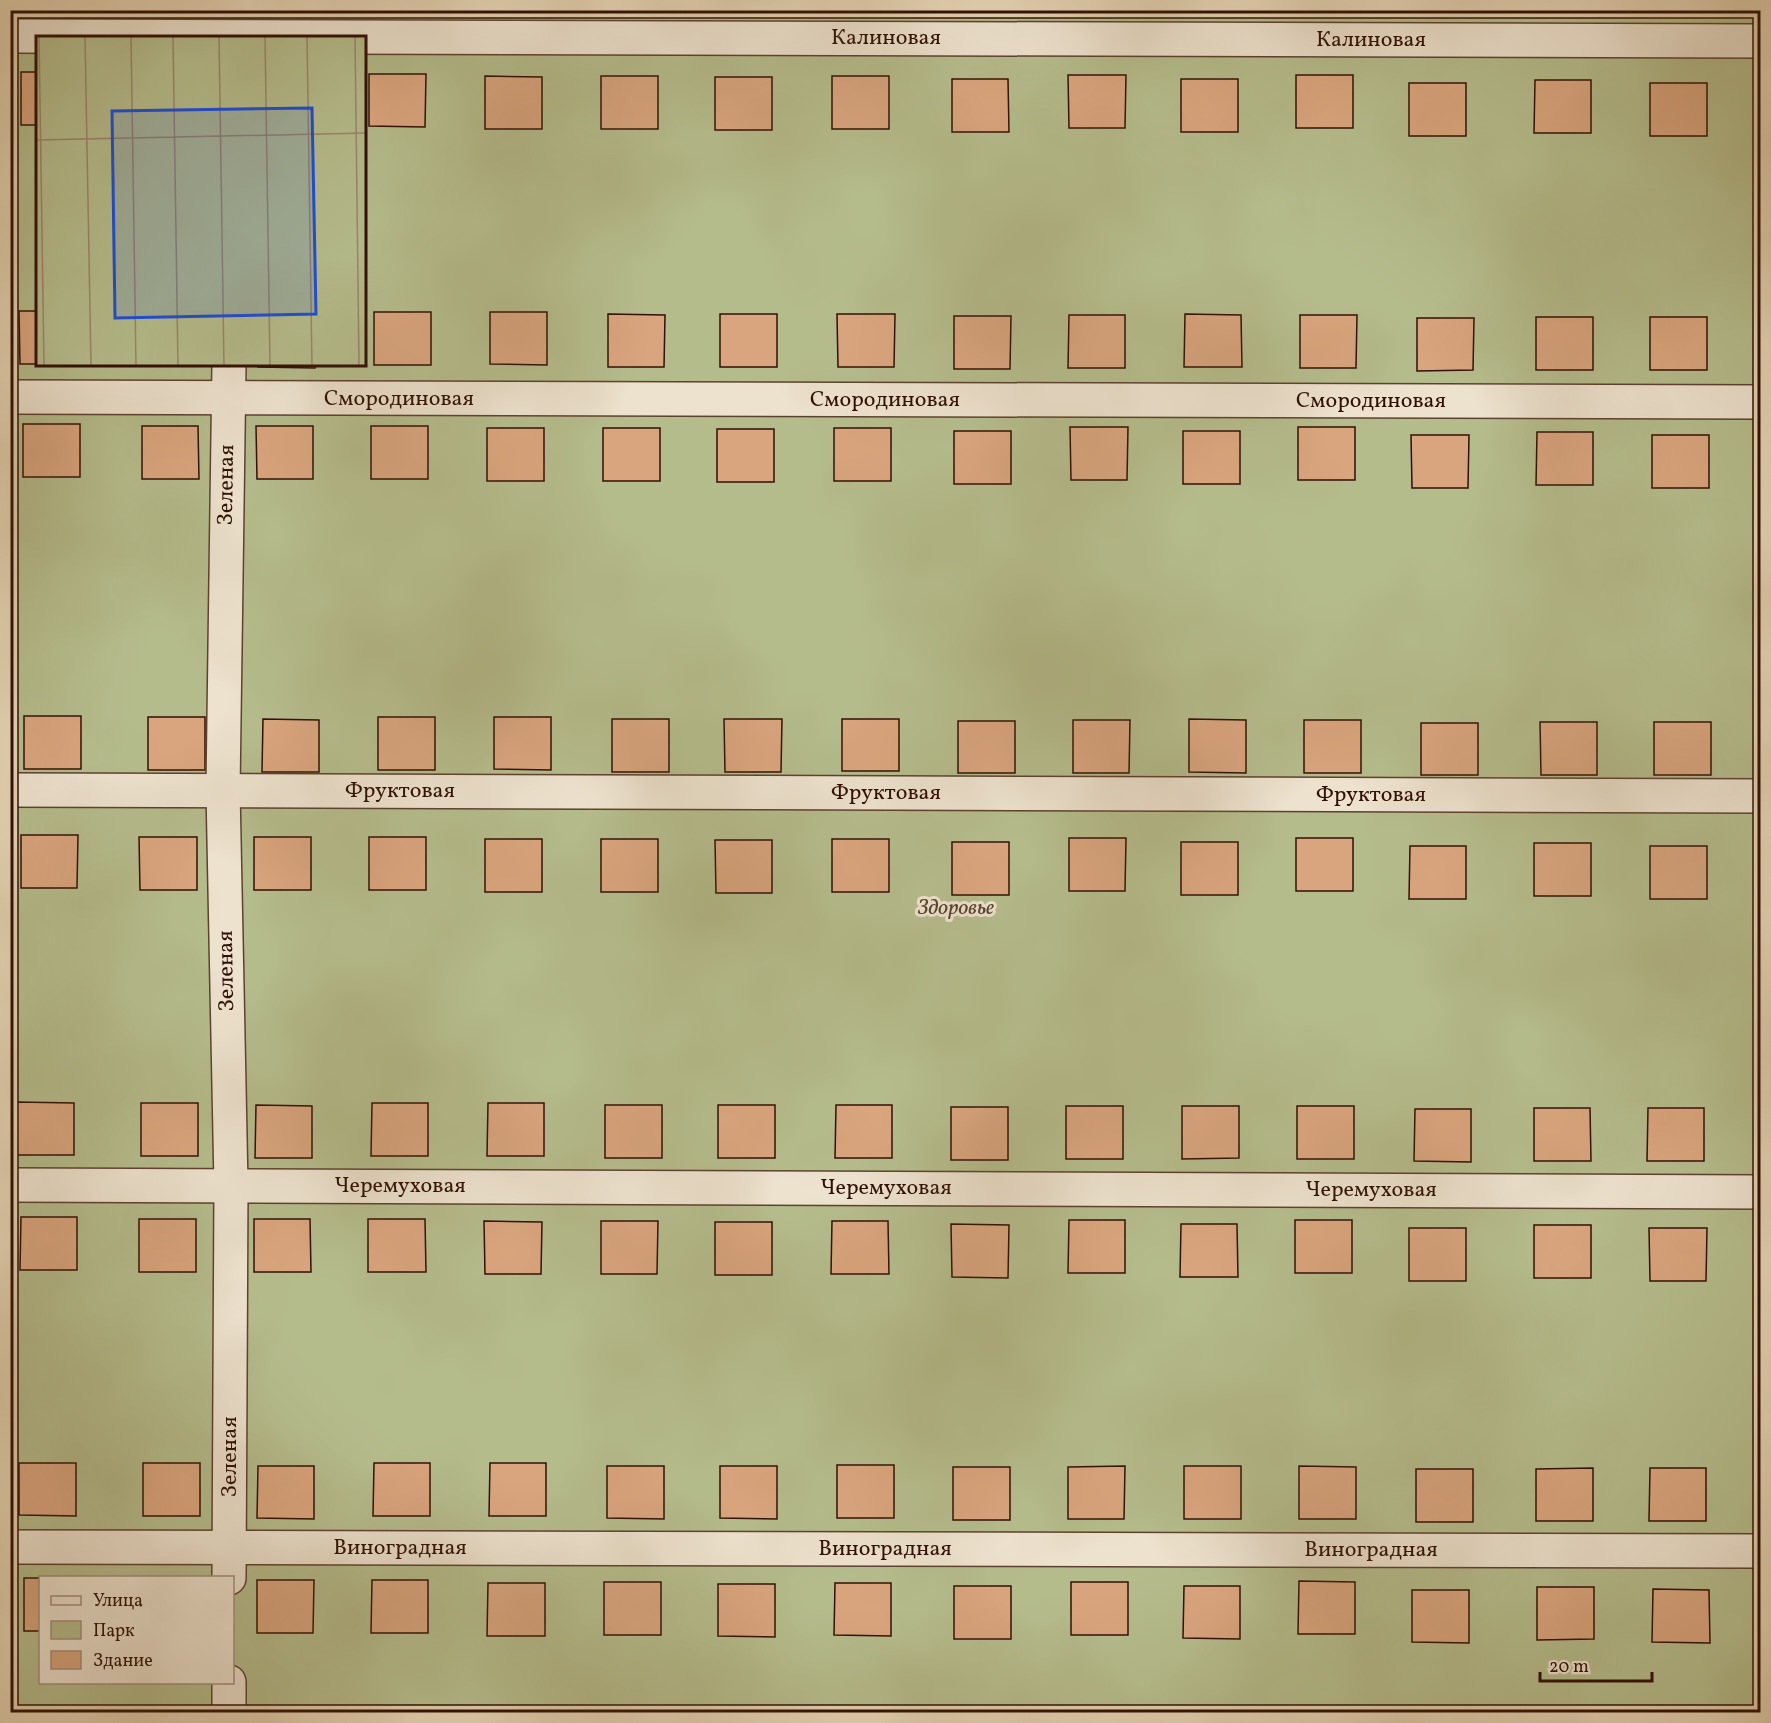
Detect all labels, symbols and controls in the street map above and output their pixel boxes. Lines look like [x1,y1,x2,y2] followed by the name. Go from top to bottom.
[831,23,941,54] street label: Калиновая
[1316,25,1426,56] street label: Калиновая
[36,36,366,366] inset map
[324,384,474,415] street label: Смородиновая
[810,385,960,416] street label: Смородиновая
[1296,386,1446,417] street label: Смородиновая
[211,444,243,526] street label: Зеленая
[345,776,455,807] street label: Фруктовая
[831,778,941,809] street label: Фруктовая
[1316,780,1426,811] street label: Фруктовая
[917,893,994,924] park label: Здоровье
[211,930,243,1012] street label: Зеленая
[334,1171,466,1202] street label: Черемуховая
[820,1173,952,1204] street label: Черемуховая
[1305,1175,1437,1206] street label: Черемуховая
[215,1416,246,1498] street label: Зеленая
[333,1533,467,1564] street label: Виноградная
[818,1534,952,1565] street label: Виноградная
[1304,1535,1438,1566] street label: Виноградная
[39,1576,234,1684] legend
[93,1589,143,1614] text: Улица
[93,1619,135,1644] text: Парк
[1540,1645,1652,1683] scale bar
[93,1649,153,1674] text: Здание
[1549,1655,1589,1680] text: 20 m

